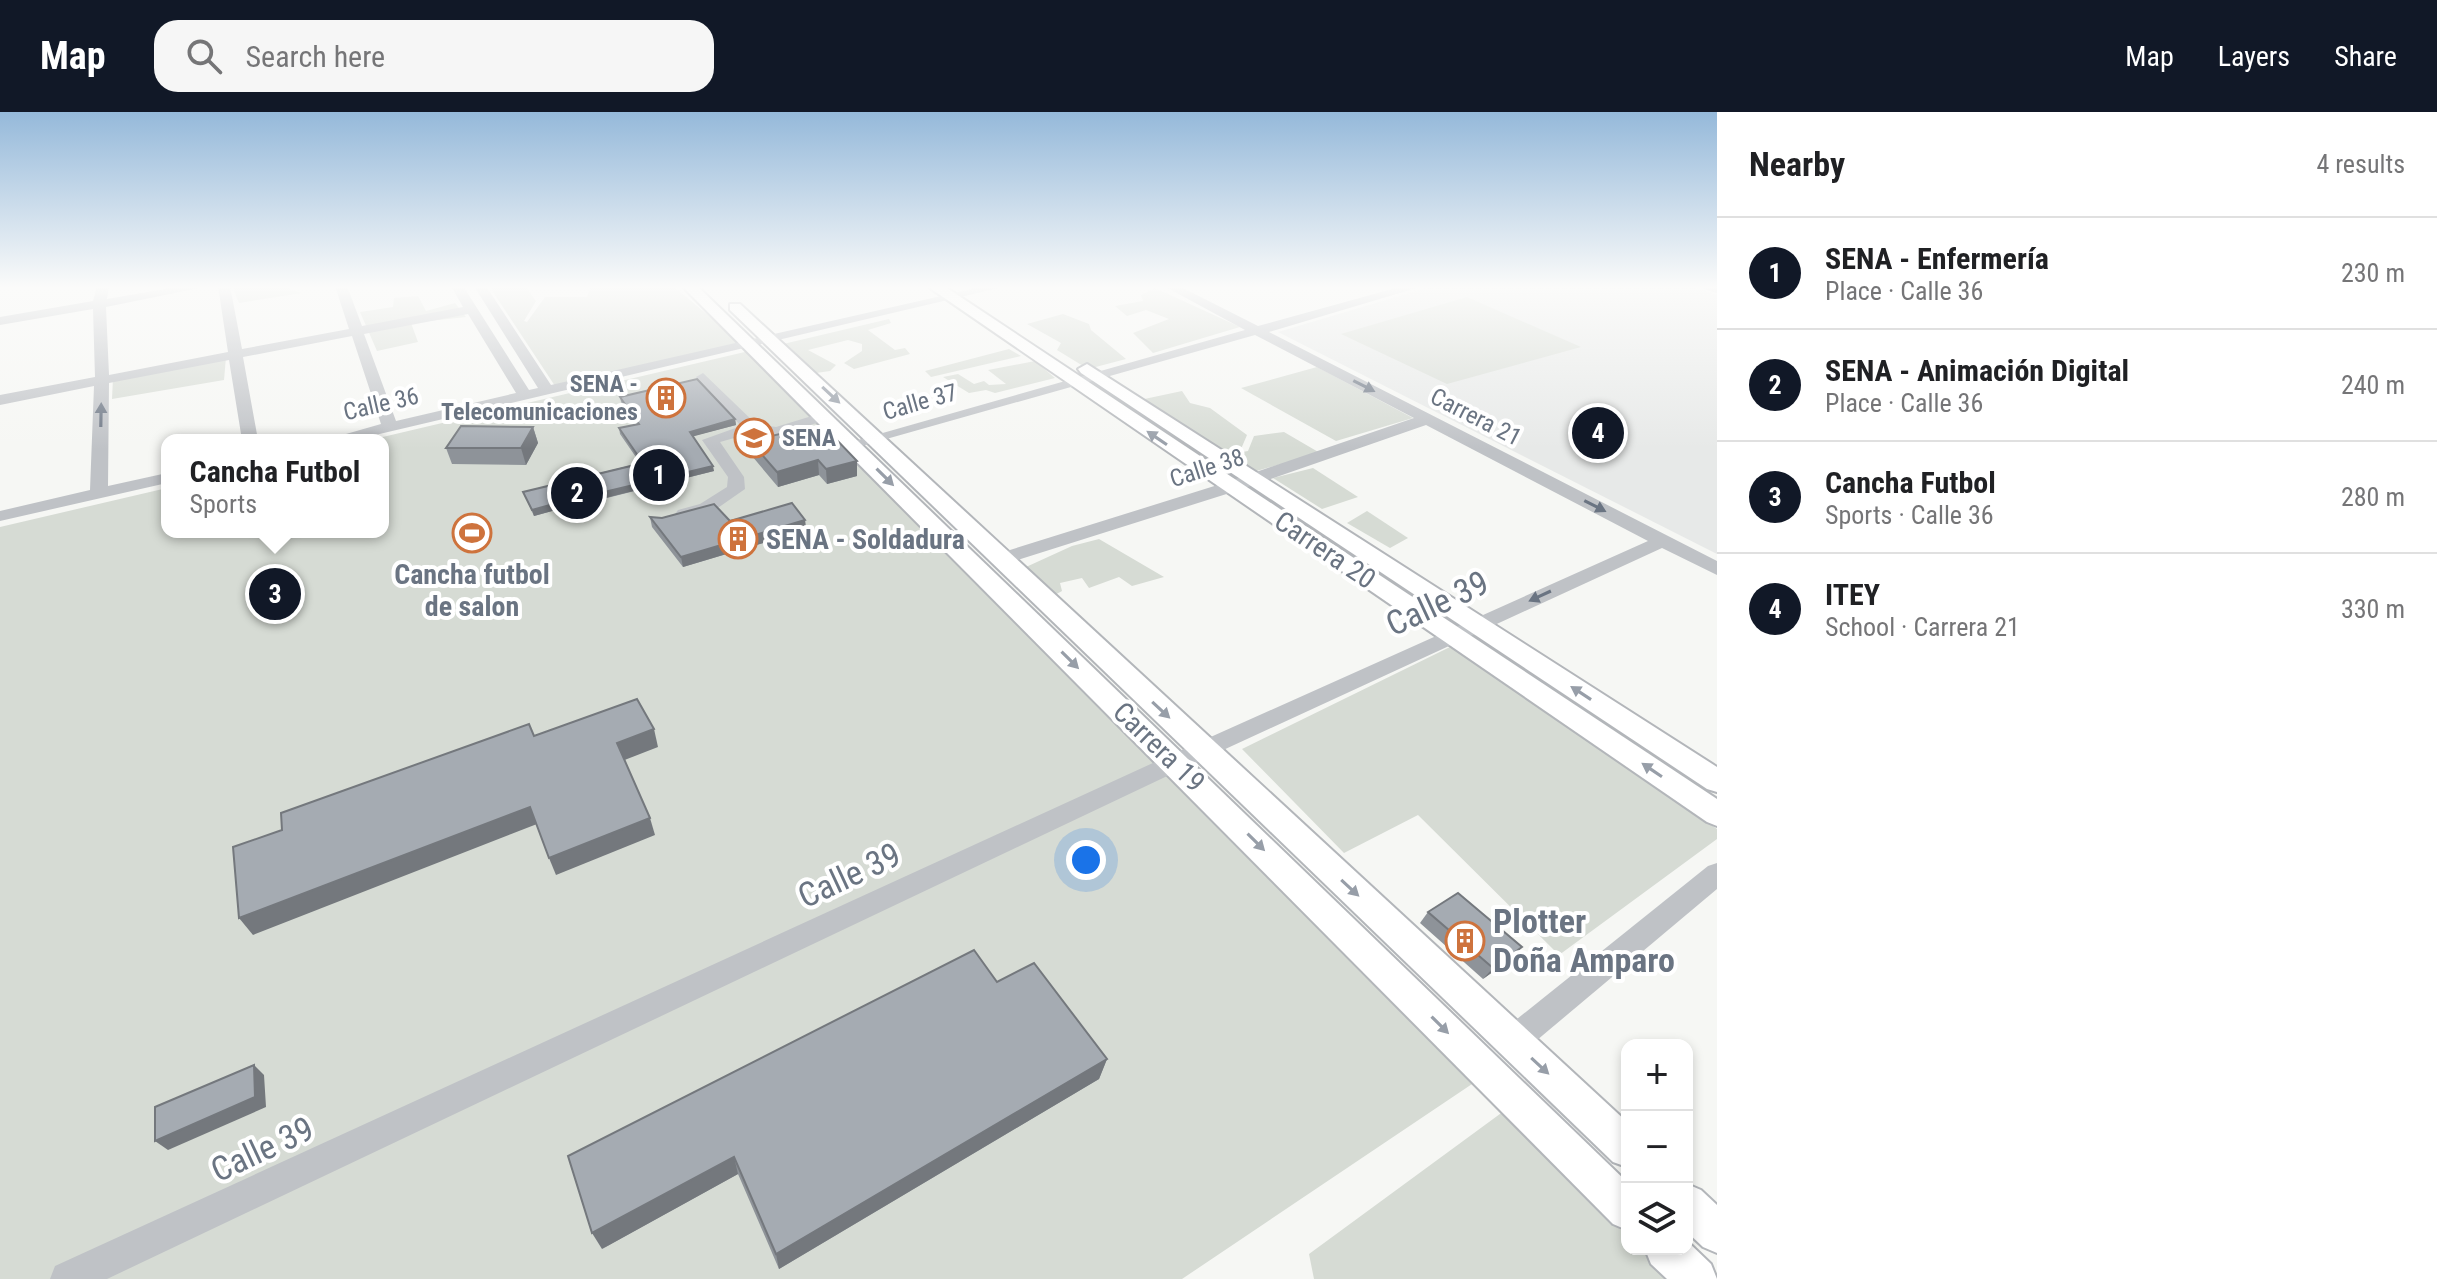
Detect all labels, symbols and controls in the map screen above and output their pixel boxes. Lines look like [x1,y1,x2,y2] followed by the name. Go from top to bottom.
[154,20,714,92] search box
[40,34,106,78] text: Map
[182,34,226,78] icon: search
[246,39,385,74] text: Search here
[2125,40,2174,73] text: Map
[2218,40,2290,73] text: Layers
[2334,40,2397,73] text: Share
[1749,144,1845,184] text: Nearby
[2316,149,2405,179] text: 4 results
[1825,241,2049,276] text: SENA - Enfermería
[1768,258,1782,288] text: 1
[2341,258,2405,288] text: 230 m
[1825,276,1983,306] text: Place · Calle 36
[1825,353,2129,388] text: SENA - Animación Digital
[441,370,638,426] place label: SENA - Telecomunicaciones
[1768,370,1782,400] text: 2
[2341,370,2405,400] text: 240 m
[645,377,687,419] building icon: SENA - Telecomunicaciones
[879,378,961,426] street label: Calle 37
[1352,380,1375,393] one-way arrow
[341,382,421,426] street label: Calle 36
[1426,382,1526,452] street label: Carrera 21
[821,386,840,404] one-way arrow
[1825,388,1983,418] text: Place · Calle 36
[95,402,107,427] one-way arrow
[1572,403,1624,463] pin: 4
[733,417,775,459] school or university icon: SENA
[782,424,837,452] place label: SENA
[1147,431,1168,446] one-way arrow
[161,434,389,538] popup
[1166,443,1248,493] street label: Calle 38
[633,445,685,505] pin: 1
[190,454,360,489] text: Cancha Futbol
[551,463,603,523] pin: 2
[1825,465,1996,500] text: Cancha Futbol
[875,467,894,486] one-way arrow
[1768,482,1782,512] text: 3
[2341,482,2405,512] text: 280 m
[190,489,257,519] text: Sports
[1583,499,1606,512] one-way arrow
[1825,500,1994,530] text: Sports · Calle 36
[1268,504,1382,596] street label: Carrera 20
[451,512,493,554] sports icon: Cancha futbol de salon
[717,518,759,560] building icon: SENA - Soldadura
[766,523,965,556] place label: SENA - Soldadura
[394,558,550,623] place label: Cancha futbol de salon
[1379,562,1495,644] street label: Calle 39
[249,564,301,624] pin: 3
[1825,577,1880,612] text: ITEY
[1528,589,1552,603] one-way arrow
[1768,594,1782,624] text: 4
[2341,594,2405,624] text: 330 m
[1825,612,2020,642] text: School · Carrera 21
[1060,650,1079,669] one-way arrow
[1570,686,1592,700] one-way arrow
[1106,695,1212,799] street label: Carrera 19
[1151,700,1170,719] one-way arrow
[1642,763,1663,778] one-way arrow
[1246,832,1265,850] one-way arrow
[791,834,907,916] street label: Calle 39
[1066,840,1106,880] your location
[1340,878,1359,897] one-way arrow
[1493,901,1675,980] place label: Plotter Doña Amparo
[1444,920,1486,962] building icon: Plotter Doña Amparo
[1431,1015,1449,1034] one-way arrow
[1621,1039,1693,1255] map controls
[1621,1039,1693,1111] button: +
[1530,1056,1549,1074] one-way arrow
[204,1108,320,1190] street label: Calle 39
[1621,1111,1693,1183] button: −
[1621,1183,1693,1255] button: layers

